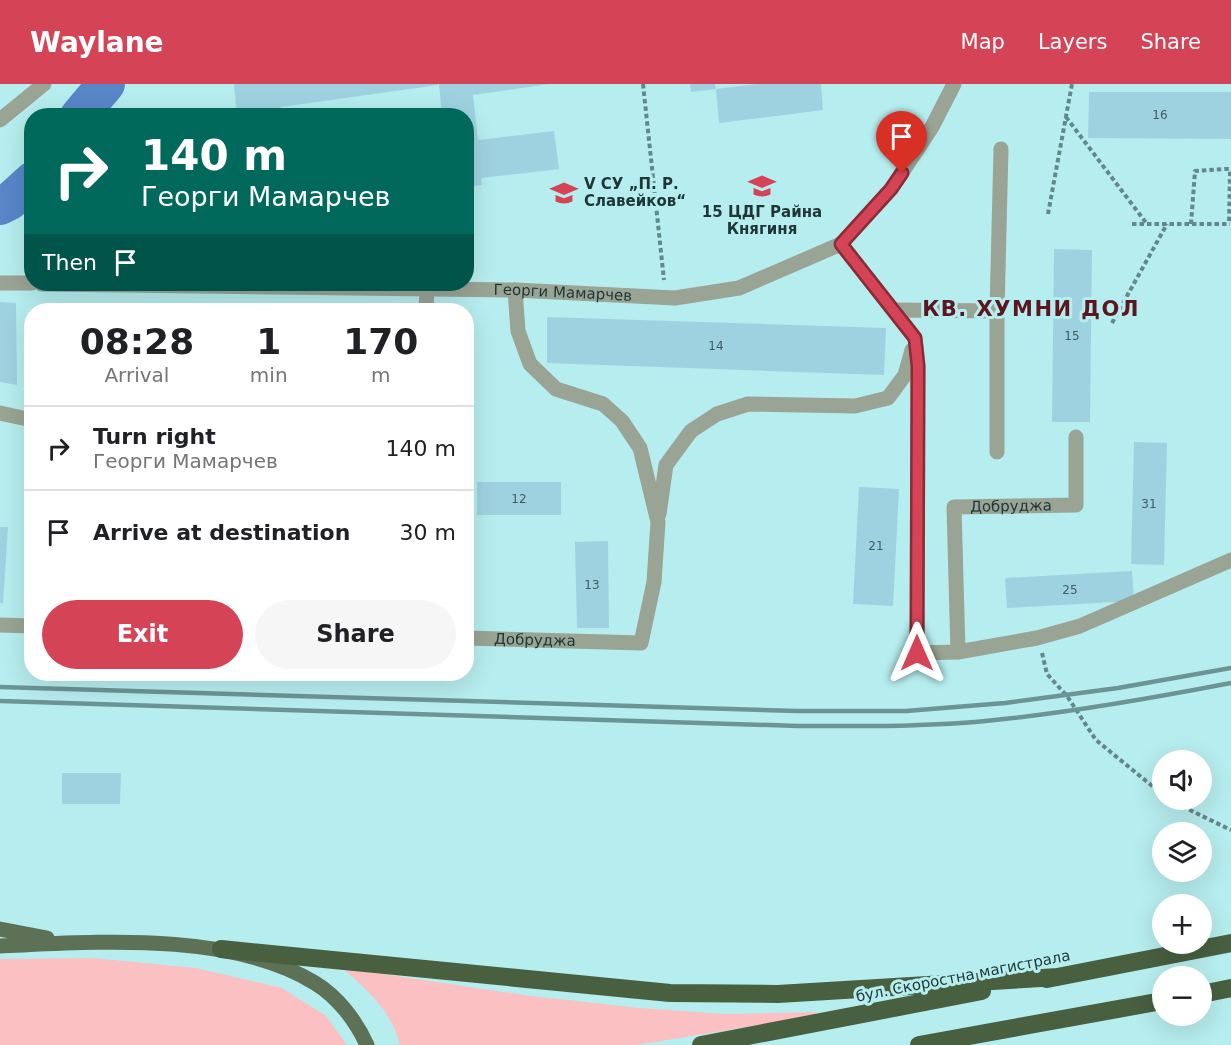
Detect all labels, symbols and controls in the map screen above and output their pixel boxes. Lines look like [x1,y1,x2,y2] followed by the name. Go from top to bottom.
[30,26,164,59] text: Waylane
[961,30,1005,54] text: Map
[1038,30,1107,54] text: Layers
[1140,30,1201,54] text: Share
[1152,108,1168,122] house number: 16
[876,111,927,173] pin
[885,120,918,153] icon: arrive
[141,131,287,180] text: 140 m
[42,132,120,210] icon: right
[747,171,777,201] school or university icon: 15 ЦДГ Райна Княгиня
[584,175,686,210] place label: V СУ „П. Р. Славейков“
[549,178,579,208] school or university icon: V СУ „П. Р. Славейков“
[141,181,390,212] text: Георги Мамарчев
[702,203,822,238] place label: 15 ЦДГ Райна Княгиня
[109,246,142,279] icon: arrive
[42,250,97,275] text: Then
[493,281,633,305] street label: Георги Мамарчев
[922,297,1140,321] district label: КВ. ХУМНИ ДОЛ
[80,321,194,362] text: 08:28
[256,321,281,362] text: 1
[343,321,418,362] text: 170
[1064,329,1080,343] house number: 15
[708,339,724,353] house number: 14
[104,363,169,387] text: Arrival
[250,363,288,387] text: min
[371,363,391,387] text: m
[93,424,216,449] text: Turn right
[42,432,75,465] icon: right
[386,436,456,461] text: 140 m
[93,449,278,473] text: Георги Мамарчев
[511,492,527,506] house number: 12
[970,496,1052,516] street label: Добруджа
[1141,497,1157,511] house number: 31
[42,516,75,549] icon: arrive
[93,520,350,545] text: Arrive at destination
[400,520,456,545] text: 30 m
[868,539,884,553] house number: 21
[584,578,600,592] house number: 13
[1062,583,1078,597] house number: 25
[42,600,243,669] button: Exit
[255,600,456,669] button: Share
[885,621,949,685] position arrow
[494,630,576,650] street label: Добруджа
[1152,750,1212,1026] map controls
[1152,750,1212,810] button: sound
[1152,822,1212,882] button: layers
[1152,894,1212,954] button: +
[854,946,1072,1006] street label: бул. Скоростна магистрала
[1152,966,1212,1026] button: −

